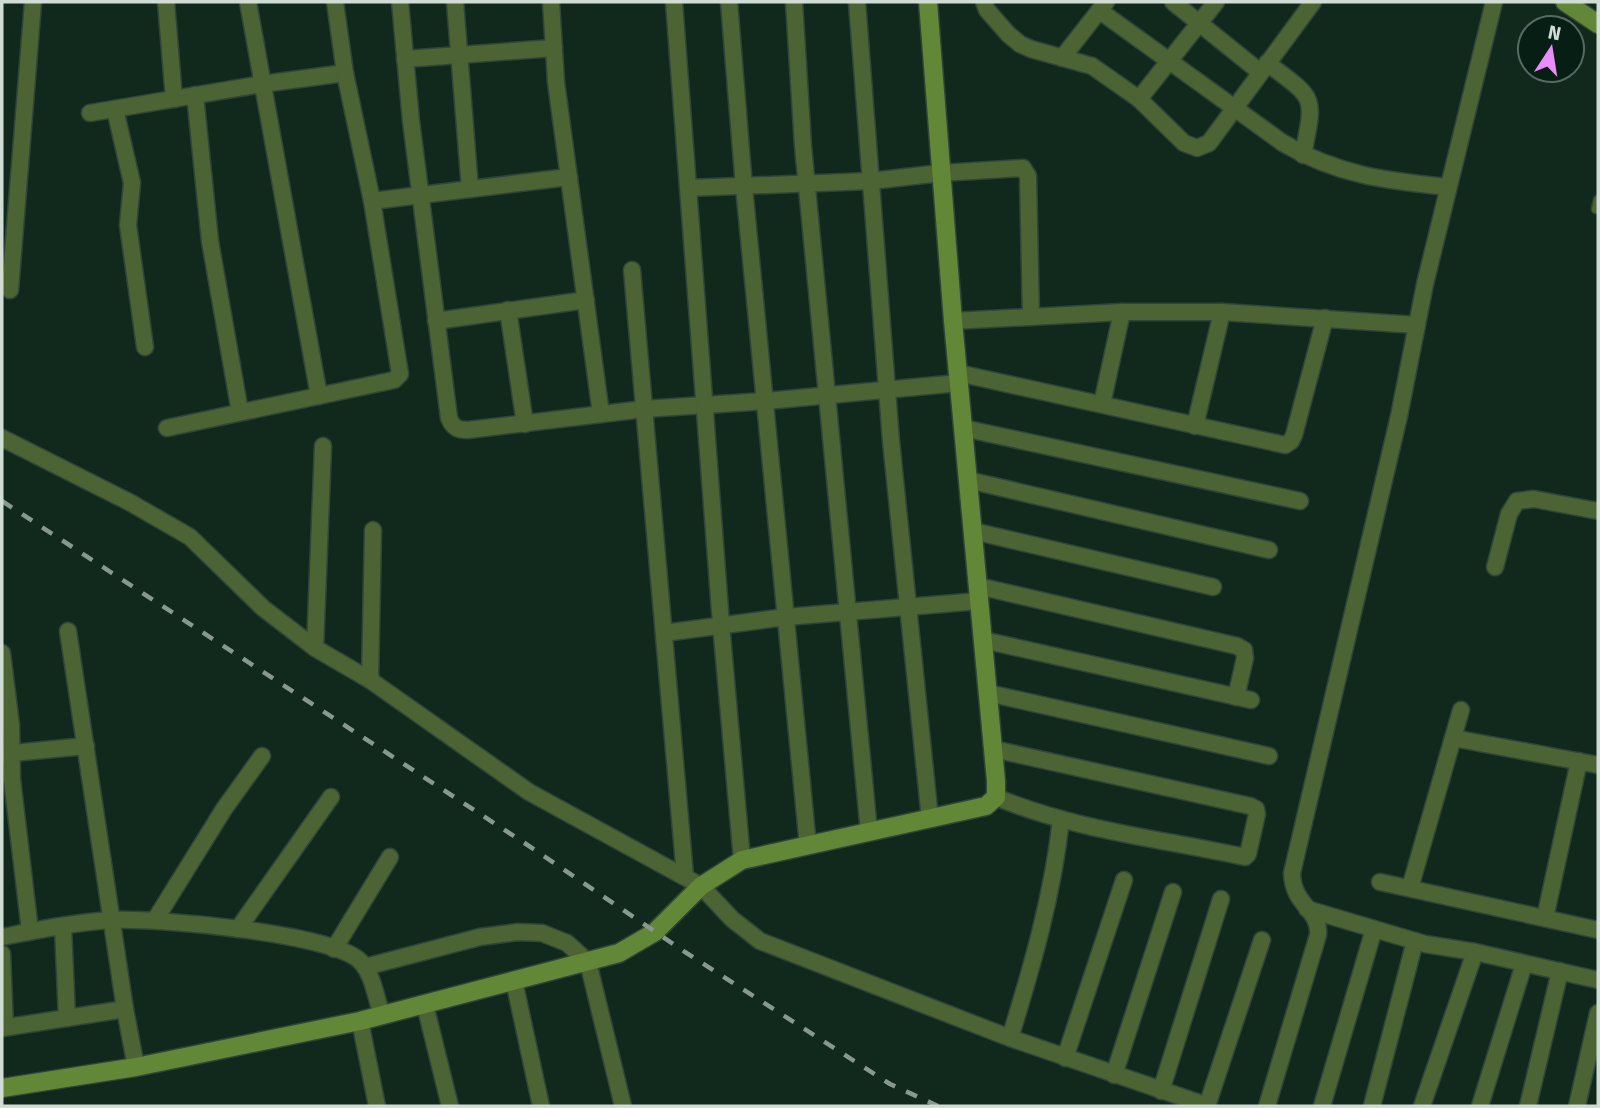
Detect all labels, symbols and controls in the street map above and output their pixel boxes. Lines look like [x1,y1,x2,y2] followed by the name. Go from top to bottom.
[1516,14,1586,84] north arrow
[1546,20,1563,45] text: N

